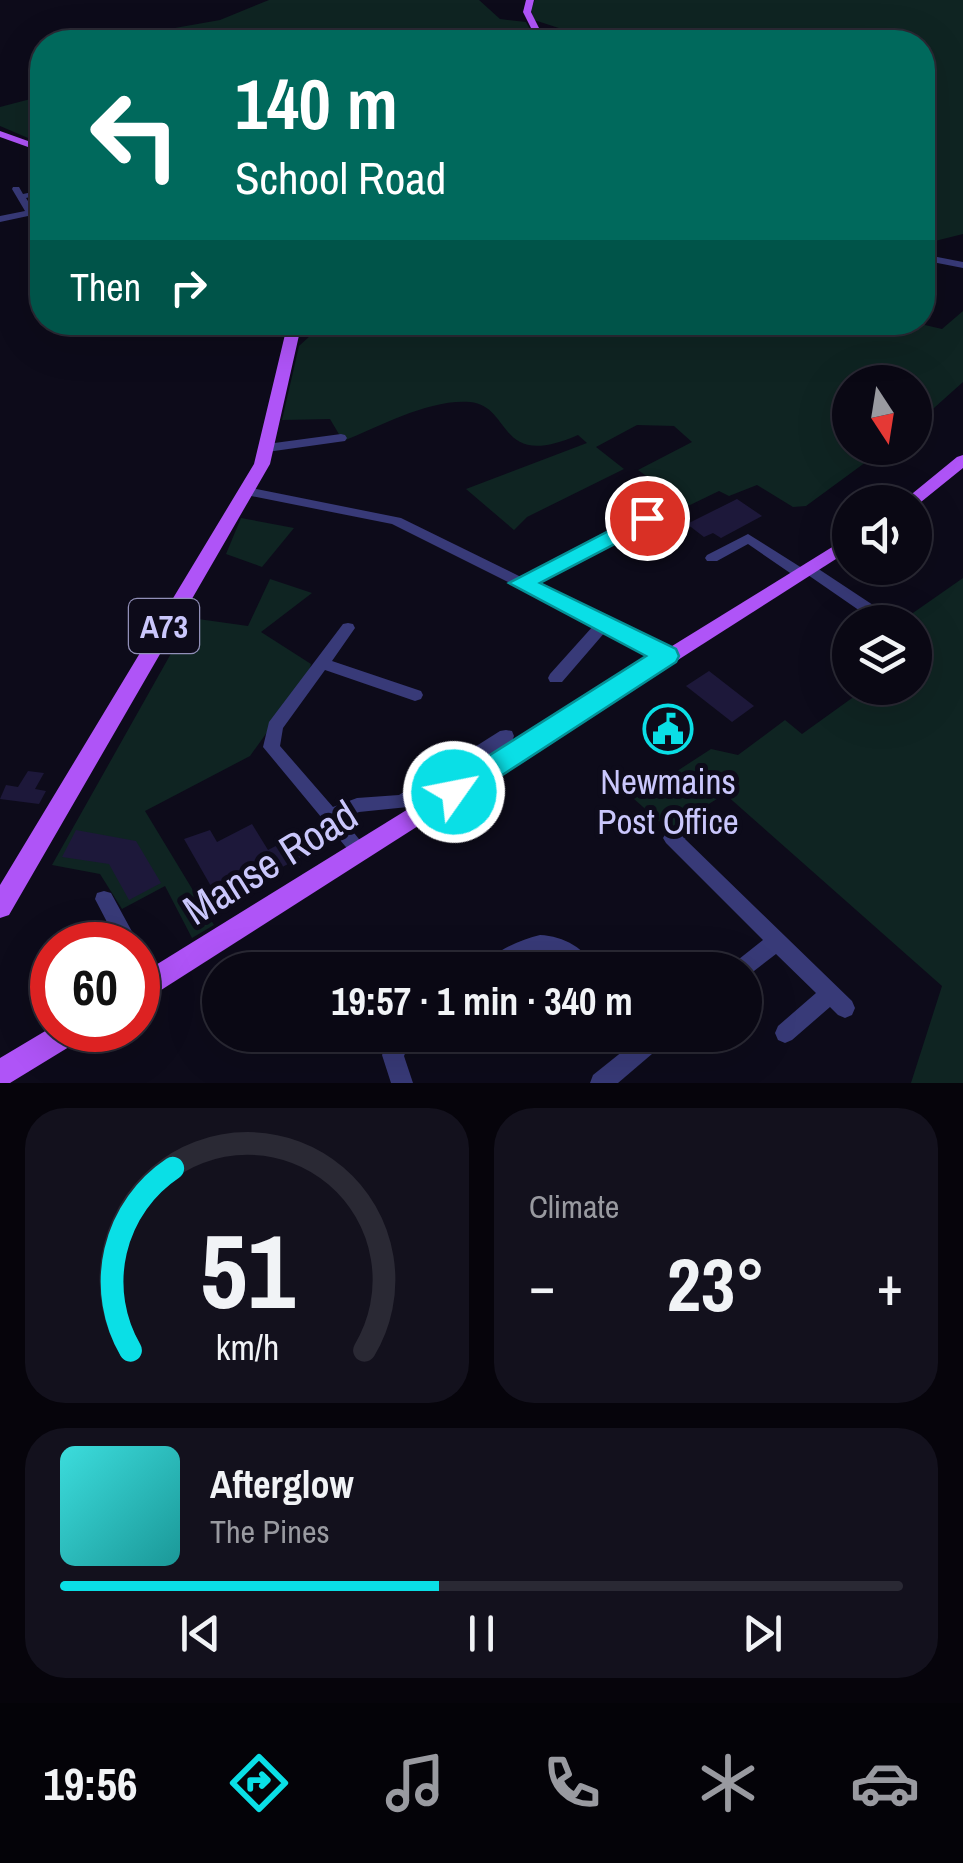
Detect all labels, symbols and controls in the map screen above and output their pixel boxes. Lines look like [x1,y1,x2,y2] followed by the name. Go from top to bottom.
[235,57,398,151] text: 140 m
[70,70,200,200] icon: left
[235,147,446,208] text: School Road
[161,260,216,315] icon: right
[70,262,141,313] text: Then
[832,365,932,465] north arrow
[832,365,932,705] map controls
[605,476,690,561] pin
[832,485,932,585] button: sound
[620,491,675,546] icon: arrive
[129,599,199,653] road number: A73
[832,605,932,705] button: layers
[642,703,694,755] public building icon: Newmains Post Office
[402,740,506,844] position arrow
[597,758,739,845] place label: Newmains Post Office
[172,787,368,937] street label: Manse Road
[30,922,160,1052] speed limit sign: 60
[331,976,633,1027] text: 19:57 · 1 min · 340 m
[529,1185,619,1228] text: Climate
[200,1200,295,1340] text: 51
[667,1233,765,1334] text: 23°
[529,1248,555,1322] text: −
[877,1248,903,1322] text: +
[215,1323,279,1371] text: km/h
[210,1459,354,1510] text: Afterglow
[210,1510,330,1553] text: The Pines
[173,1606,228,1661] icon: previous
[454,1606,509,1661] icon: pause
[735,1606,790,1661] icon: next
[224,1748,294,1818] icon: directions
[380,1748,450,1818] icon: music
[537,1748,607,1818] icon: phone
[693,1748,763,1818] icon: climate
[850,1748,920,1818] icon: car
[43,1753,138,1814] text: 19:56

